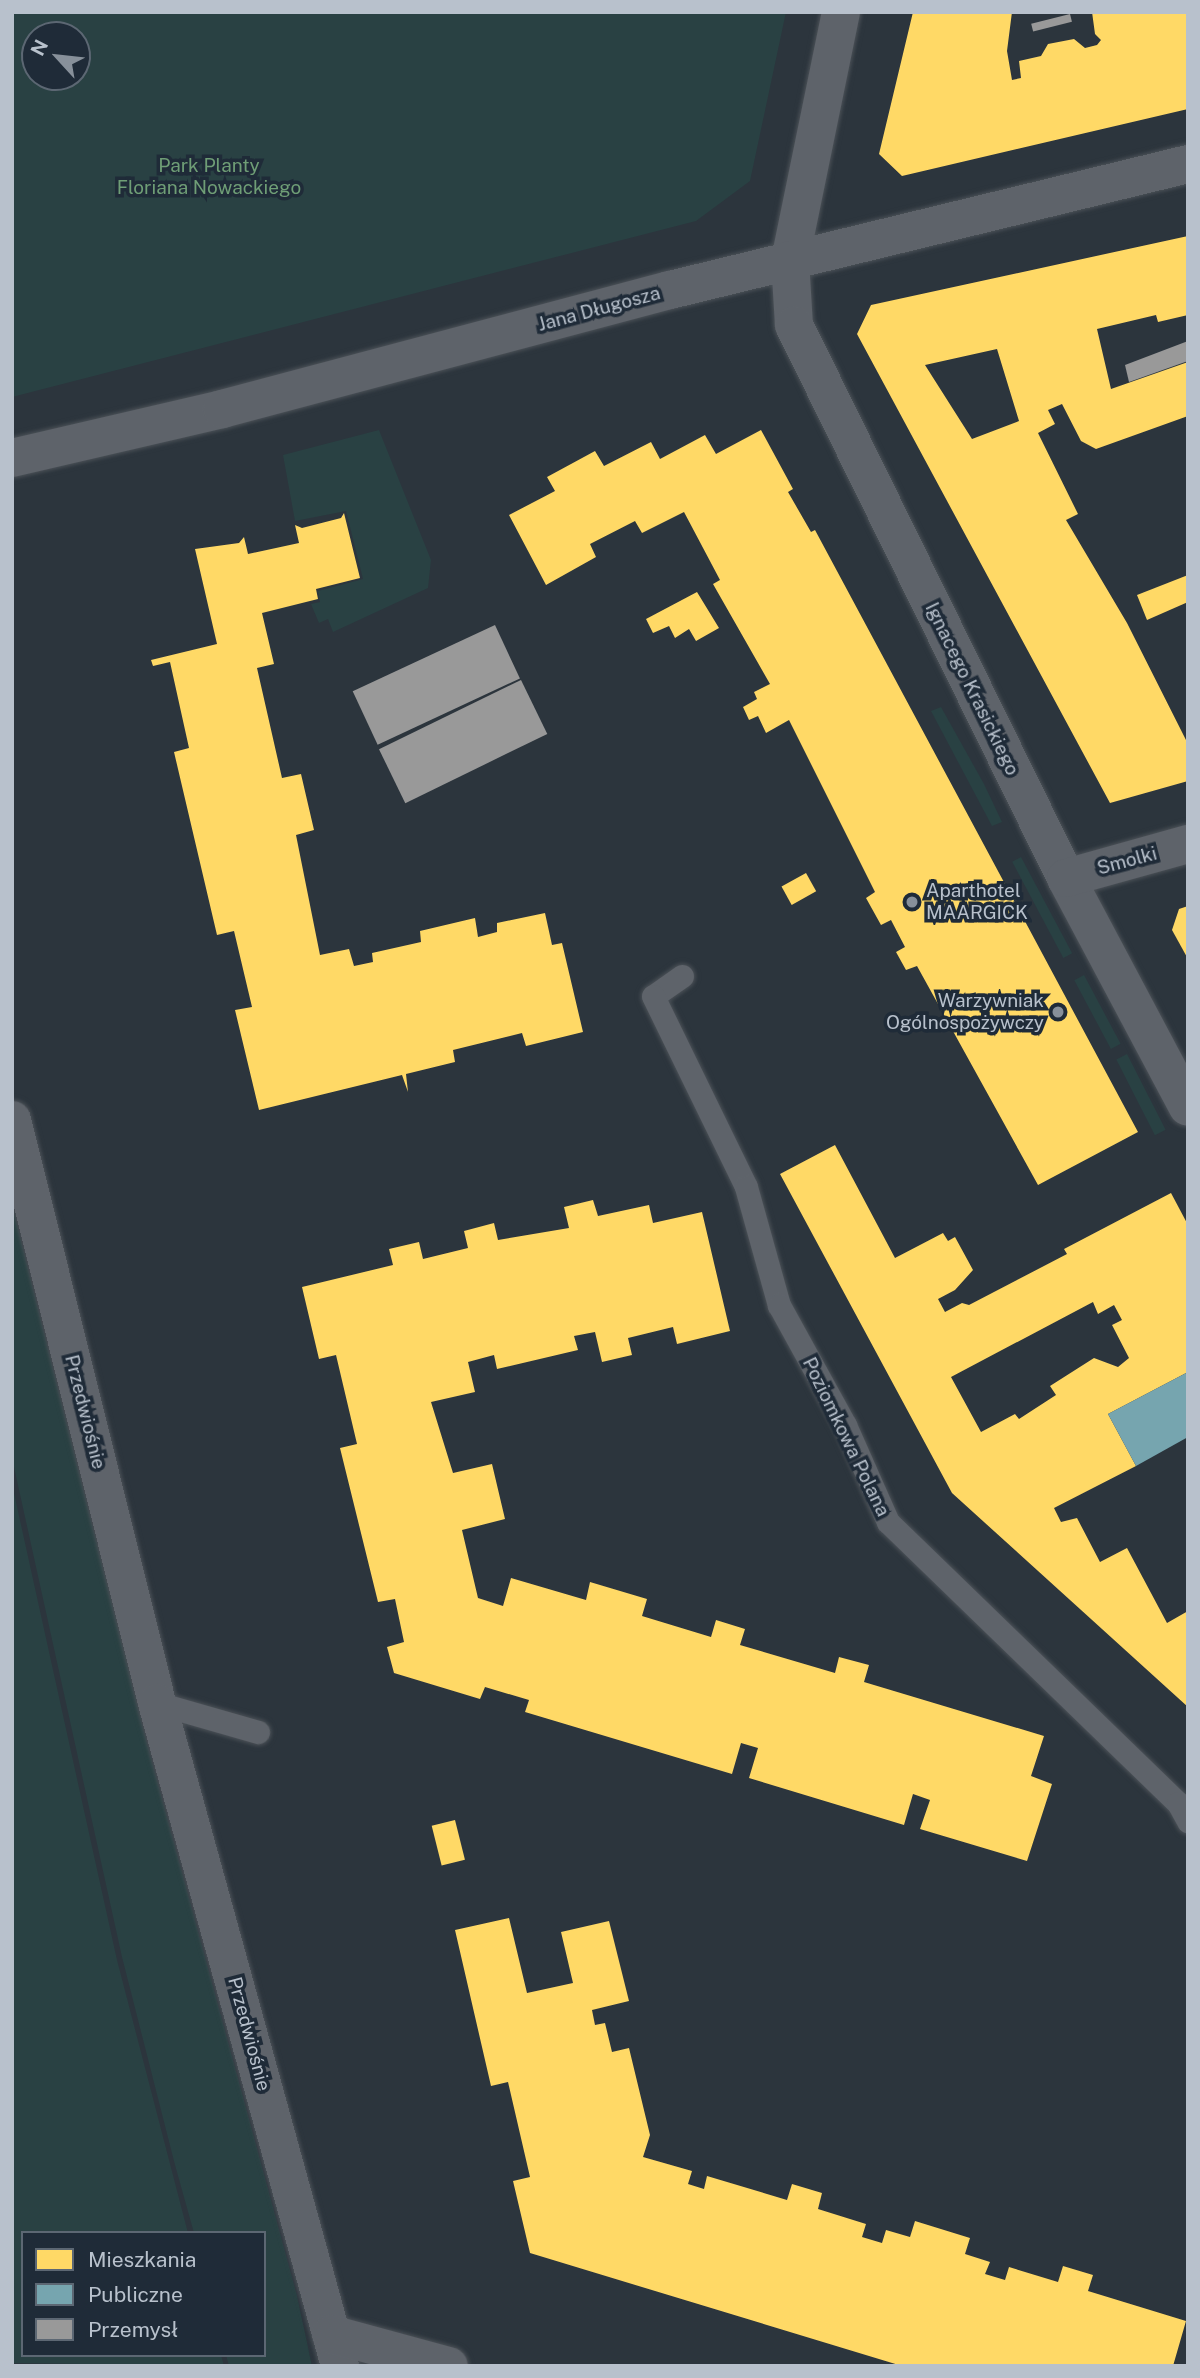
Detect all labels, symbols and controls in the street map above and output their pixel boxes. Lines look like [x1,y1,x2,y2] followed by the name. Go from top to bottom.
[21,21,91,91] north arrow
[26,36,52,59] text: N
[117,155,301,199] park label: Park Planty Floriana Nowackiego
[535,282,663,336] street label: Jana Długosza
[920,599,1024,779] street label: Ignacego Krasickiego
[1095,842,1159,880] street label: Smolki
[926,880,1028,924] place label: Aparthotel MAARGICK
[904,894,920,910] marker: Aparthotel MAARGICK
[886,990,1044,1034] place label: Warzywniak Ogólnospożywczy
[1050,1004,1066,1020] marker: Warzywniak Ogólnospożywczy
[60,1352,110,1472] street label: Przedwiośnie
[798,1354,894,1520] street label: Poziomkowa Polana
[223,1975,275,2093] street label: Przedwiośnie
[21,2231,266,2357] legend
[88,2247,196,2272] text: Mieszkania
[88,2282,183,2307] text: Publiczne
[88,2317,179,2342] text: Przemysł

